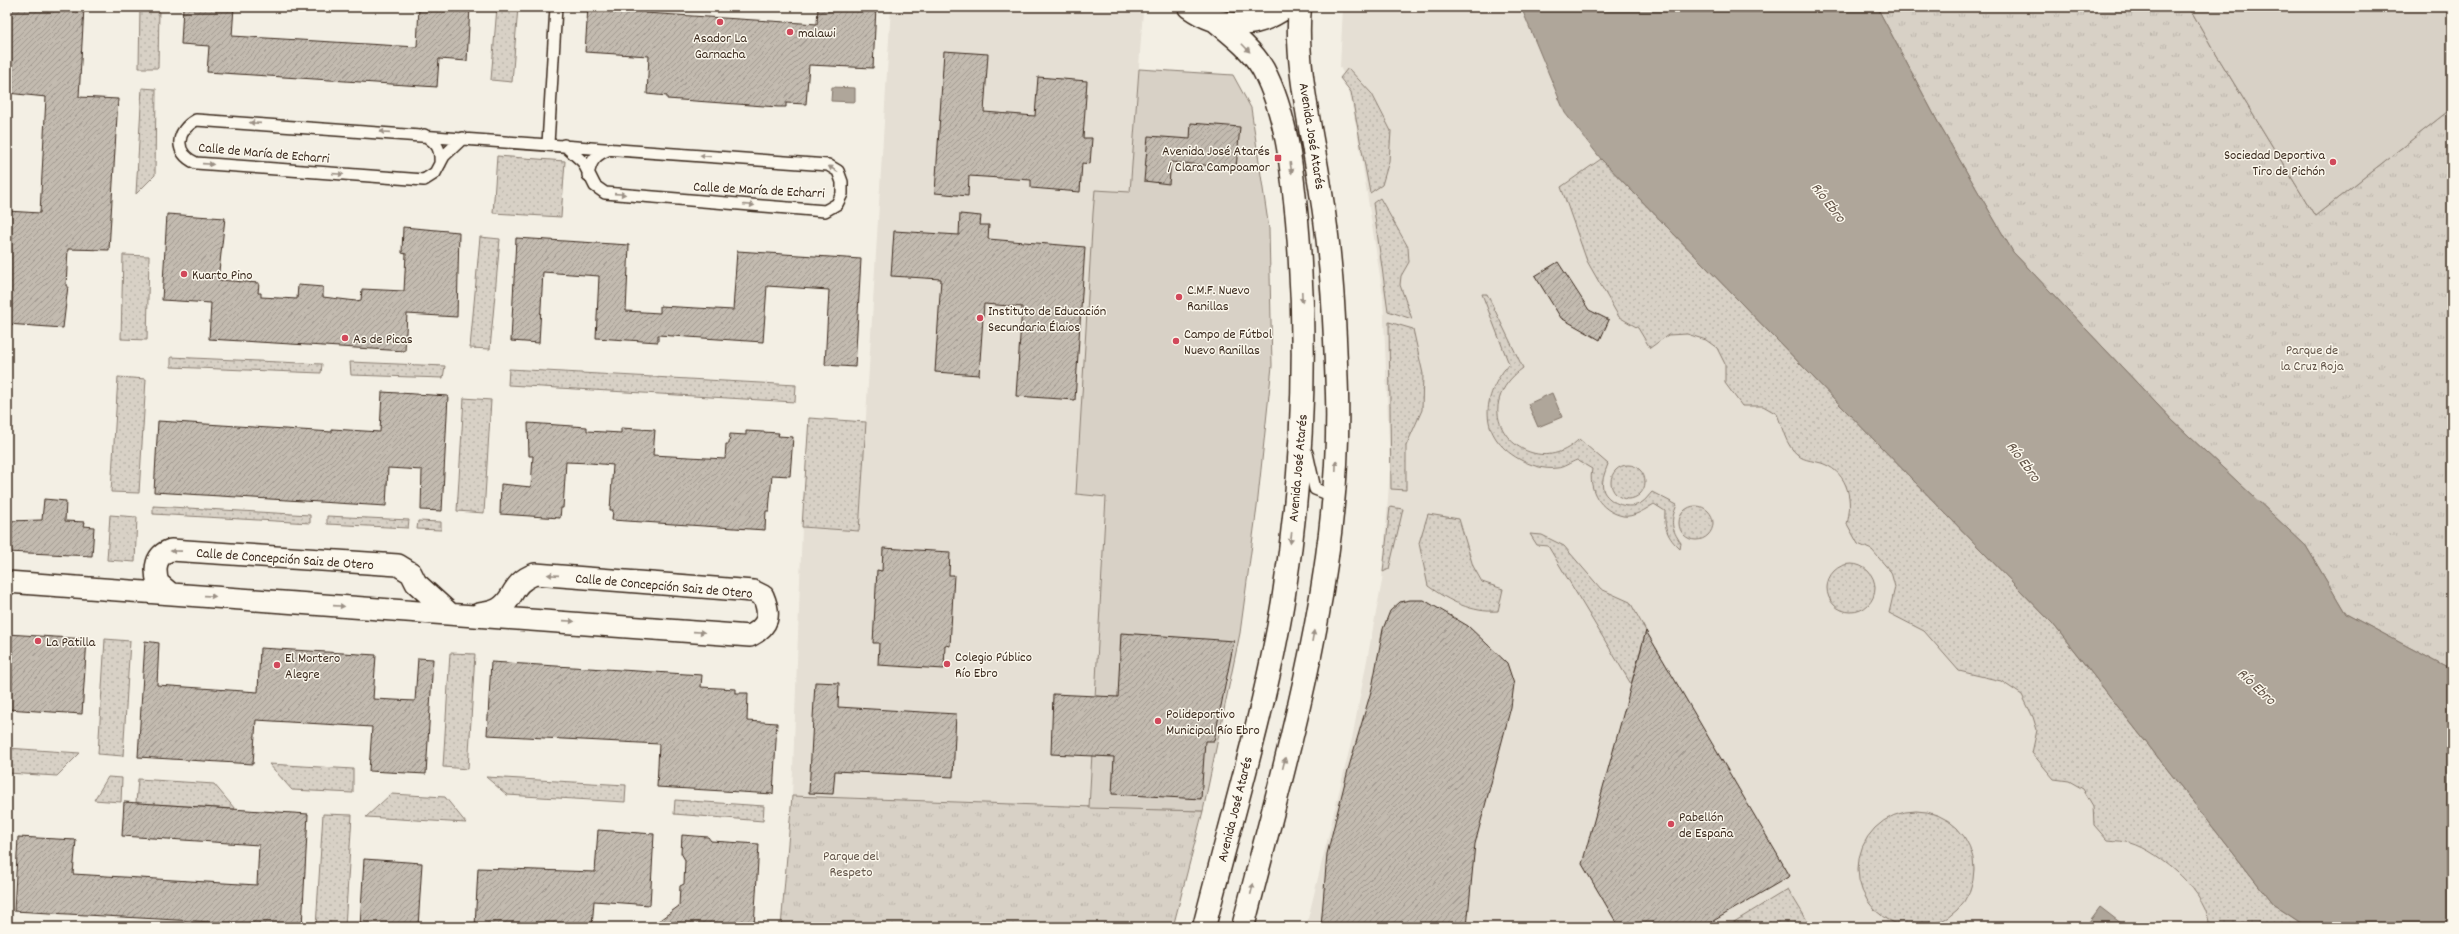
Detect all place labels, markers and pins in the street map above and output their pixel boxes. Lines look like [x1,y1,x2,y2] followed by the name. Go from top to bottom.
[715,17,725,27] marker: Asador La Garnacha
[798,24,836,44] place label: malawi
[785,27,795,37] marker: malawi
[693,29,747,65] place label: Asador La Garnacha
[1162,142,1271,178] place label: Avenida José Atarés / Clara Campoamor
[2224,146,2325,182] place label: Sociedad Deportiva Tiro de Pichón
[1273,153,1283,163] marker: Avenida José Atarés / Clara Campoamor
[2328,157,2338,167] marker: Sociedad Deportiva Tiro de Pichón
[192,266,252,286] place label: Kuarto Pino
[179,269,189,279] marker: Kuarto Pino
[1187,281,1250,317] place label: C.M.F. Nuevo Ranillas
[1174,292,1184,302] marker: C.M.F. Nuevo Ranillas
[988,302,1106,338] place label: Instituto de Educación Secundaria Élaios
[975,313,985,323] marker: Instituto de Educación Secundaria Élaios
[1184,325,1273,361] place label: Campo de Fútbol Nuevo Ranillas
[353,330,413,350] place label: As de Picas
[340,333,350,343] marker: As de Picas
[1171,336,1181,346] marker: Campo de Fútbol Nuevo Ranillas
[46,633,96,653] place label: La Patilla
[33,636,43,646] marker: La Patilla
[955,648,1032,684] place label: Colegio Público Río Ebro
[285,649,340,685] place label: El Mortero Alegre
[942,659,952,669] marker: Colegio Público Río Ebro
[272,660,282,670] marker: El Mortero Alegre
[1166,705,1260,741] place label: Polideportivo Municipal Río Ebro
[1153,716,1163,726] marker: Polideportivo Municipal Río Ebro
[1679,808,1734,844] place label: Pabellón de España
[1666,819,1676,829] marker: Pabellón de España

